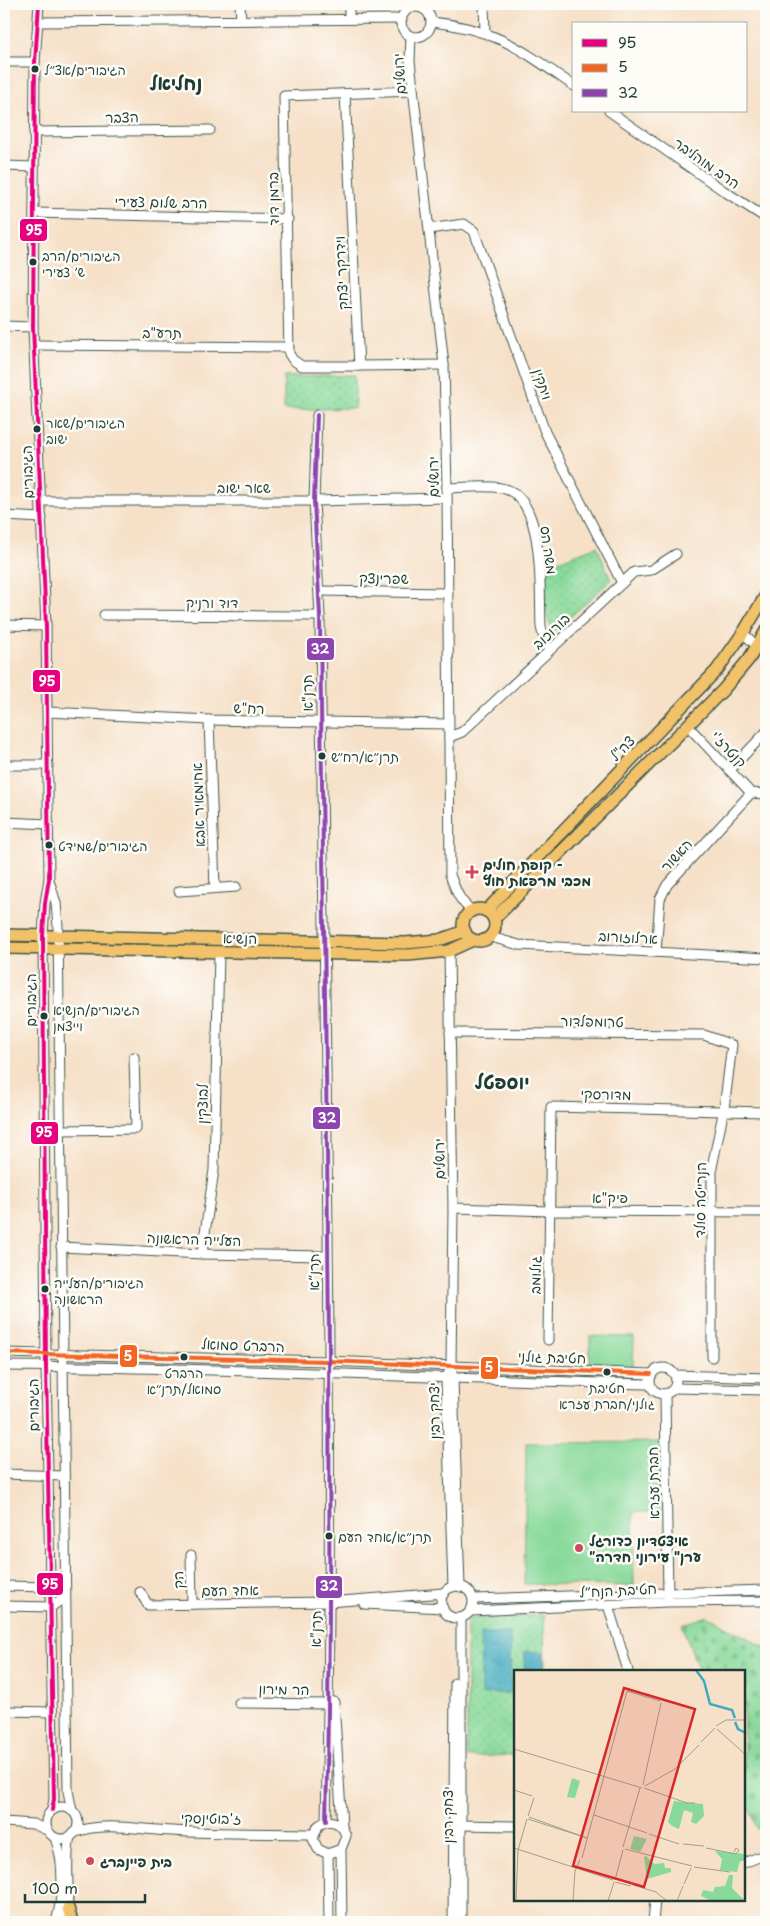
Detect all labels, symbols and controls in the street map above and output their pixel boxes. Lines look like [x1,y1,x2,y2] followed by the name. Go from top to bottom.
[572,22,748,112] legend
[618,30,636,53] text: 95
[387,53,411,95] street label: ירושלים
[618,54,628,77] text: 5
[44,60,126,79] place label: הגיבורים/אצ״ל
[30,64,40,74] marker: הגיבורים/אצ״ל
[150,68,202,96] district label: נחליאל
[618,80,638,103] text: 32
[105,106,139,128] street label: הצבר
[670,132,744,194] street label: הרב מוהליבר
[262,172,284,226] street label: ברמן דוד
[114,191,208,213] street label: הרב שלום צעירי
[19,218,48,242] line badge: 95
[25,219,43,240] text: 95
[329,235,353,311] street label: וידרקר יצחק
[42,246,120,281] place label: הגיבורים/הרב ש׳ צעירי
[28,257,38,267] marker: הגיבורים/הרב ש׳ צעירי
[142,322,182,343] street label: תרע"ב
[528,366,558,402] street label: ויתקין
[46,413,125,448] place label: הגיבורים/שאר ישוב
[32,424,42,434] marker: הגיבורים/שאר ישוב
[16,445,38,499] street label: הגיבורים
[422,456,444,498] street label: ירושלים
[217,477,271,498] street label: שאר ישוב
[535,524,563,576] street label: משה הס
[359,567,409,589] street label: שפרינצק
[186,592,238,613] street label: דוד ורניק
[527,608,575,654] street label: בורוכוב
[306,637,335,661] line badge: 32
[311,638,330,659] text: 32
[32,669,61,693] line badge: 95
[38,670,56,691] text: 95
[296,674,318,712] street label: תרנ"א
[233,697,265,719] street label: רח"ש
[706,726,752,772] street label: קנטרז'י
[605,730,639,765] street label: צה"ל
[331,747,399,766] place label: תרנ״א/רח״ש
[317,751,327,761] marker: תרנ״א/רח״ש
[186,762,210,848] street label: אחימאיר אבא
[655,834,697,876] street label: האשור
[58,836,148,855] place label: הגיבורים/שמידט
[44,840,54,850] marker: הגיבורים/שמידט
[483,854,591,891] place label: קופת חולים - מכבי מרפאת חוץ
[465,865,479,879] marker: קופת חולים - מכבי מרפאת חוץ
[598,925,658,949] street label: ארלוזורוב
[223,927,257,949] street label: הנשיא
[20,973,41,1027] street label: הגיבורים
[53,1000,140,1035] place label: הגיבורים/הנשיא וייצמן
[560,1010,624,1032] street label: טרומפלדור
[39,1011,49,1021] marker: הגיבורים/הנשיא וייצמן
[475,1067,530,1095] district label: יוספטל
[191,1082,213,1124] street label: לבוצקין
[580,1083,632,1105] street label: מדורסקי
[312,1106,341,1130] line badge: 32
[318,1107,337,1128] text: 32
[30,1121,59,1145] line badge: 95
[35,1121,53,1142] text: 95
[428,1138,450,1180] street label: ירושלים
[689,1162,711,1238] street label: הנרייטה סולד
[592,1187,628,1208] street label: פיק"א
[146,1227,242,1251] street label: העלייה הראשונה
[303,1253,324,1291] street label: תרנ״א
[524,1255,546,1294] street label: גולומב
[54,1273,144,1308] place label: הגיבורים/העלייה הראשונה
[40,1284,50,1294] marker: הגיבורים/העלייה הראשונה
[201,1333,285,1357] street label: הרברט סמואל
[119,1344,138,1368] line badge: 5
[124,1345,133,1366] text: 5
[518,1345,586,1369] street label: חטיבת גולני
[179,1352,189,1362] marker: הרברט סמואל/תרנ״א
[480,1356,499,1380] line badge: 5
[485,1356,494,1377] text: 5
[147,1363,221,1398] place label: הרברט סמואל/תרנ״א
[602,1367,612,1377] marker: חטיבת גולני/חברת עזרא
[22,1378,44,1432] street label: הגיבורים
[559,1378,655,1413] place label: חטיבת גולני/חברת עזרא
[423,1382,445,1440] street label: יצחק רבין
[642,1446,664,1520] street label: חברת עזרא
[338,1527,432,1546] place label: תרנ״א/אחד העם
[589,1530,701,1567] place label: איצטדיון כדורגל "ערן" עירוני חדרה
[324,1531,334,1541] marker: תרנ״א/אחד העם
[573,1542,585,1554] marker: איצטדיון כדורגל "ערן" עירוני חדרה
[167,1571,189,1589] street label: הק
[36,1572,64,1596] line badge: 95
[41,1573,59,1594] text: 95
[315,1575,343,1599] line badge: 32
[320,1575,339,1596] text: 32
[579,1577,657,1603] street label: חטיבת הנח״ל
[201,1579,259,1601] street label: אחד העם
[305,1610,326,1648] street label: תרנ"א
[514,1670,745,1901] inset map
[258,1678,310,1700] street label: הר מירון
[437,1786,458,1844] street label: יצחק רבין
[181,1807,241,1829] street label: ז'בוטינסקי
[100,1851,172,1872] place label: בית פיינברג
[84,1855,96,1867] marker: בית פיינברג
[25,1871,145,1903] scale bar
[32,1876,78,1899] text: 100 m

